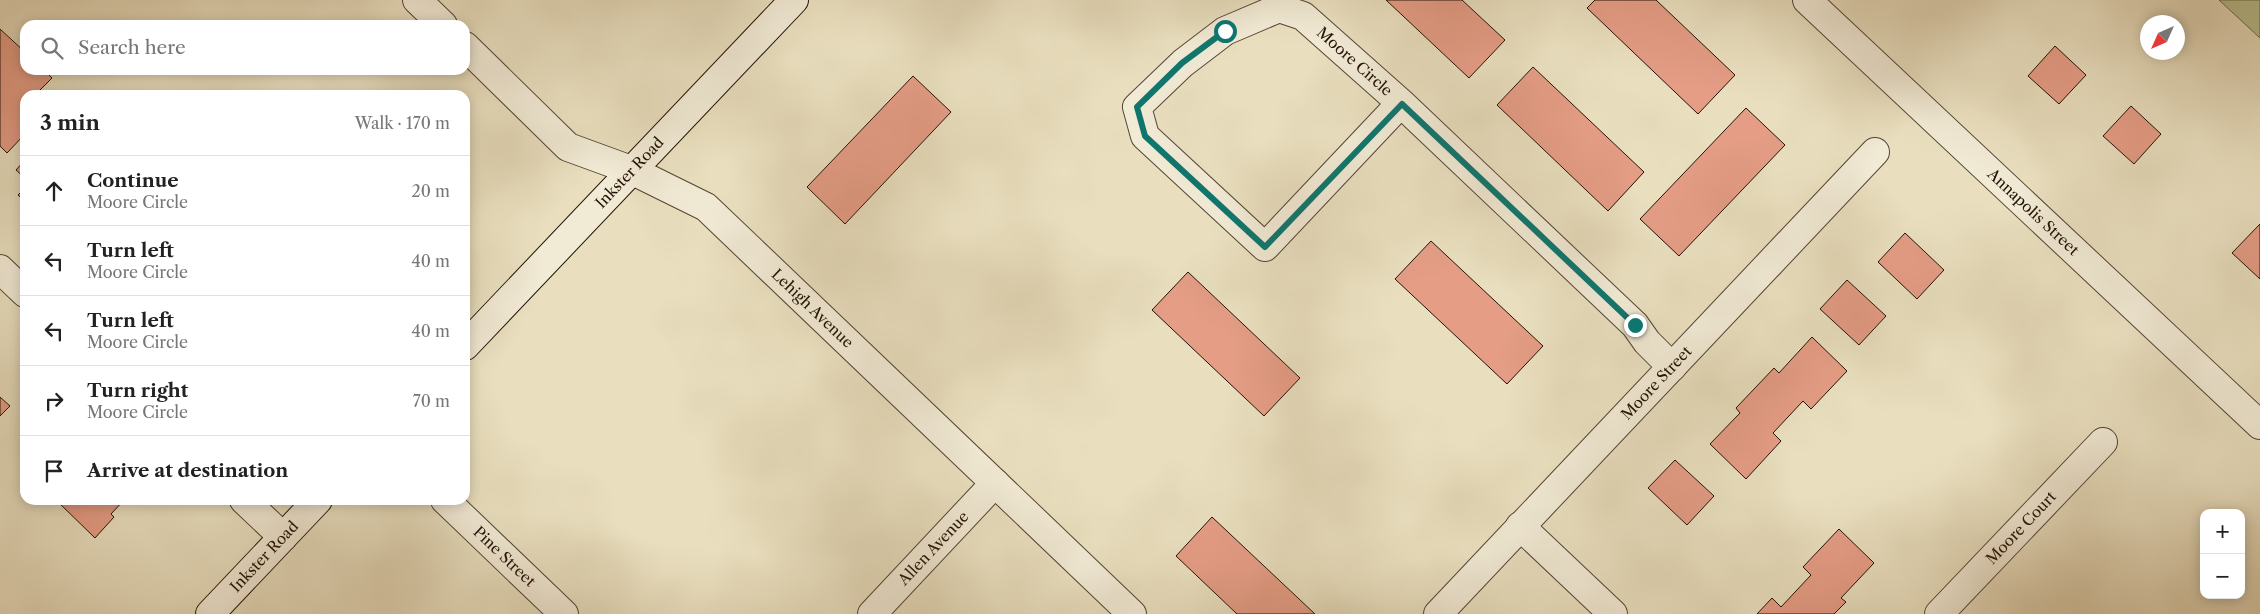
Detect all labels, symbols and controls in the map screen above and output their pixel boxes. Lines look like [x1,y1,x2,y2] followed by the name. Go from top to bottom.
[2140,15,2185,60] north arrow
[20,20,470,75] search box
[1214,20,1237,43] route start
[1313,23,1397,100] street label: Moore Circle
[38,34,66,62] icon: search
[78,36,186,59] text: Search here
[40,110,100,135] text: 3 min
[355,113,450,133] text: Walk · 170 m
[591,133,668,212] street label: Inkster Road
[1983,164,2084,260] street label: Annapolis Street
[87,169,179,192] text: Continue
[40,177,68,205] icon: ahead
[411,181,450,201] text: 20 m
[87,192,188,212] text: Moore Circle
[87,239,174,262] text: Turn left
[40,247,68,275] icon: left
[411,251,450,271] text: 40 m
[87,262,188,282] text: Moore Circle
[768,265,858,352] street label: Lehigh Avenue
[87,309,174,332] text: Turn left
[1624,314,1647,337] route end
[40,317,68,345] icon: left
[411,321,450,341] text: 40 m
[87,332,188,352] text: Moore Circle
[1617,341,1696,423] street label: Moore Street
[87,379,188,402] text: Turn right
[40,387,68,415] icon: right
[413,391,450,411] text: 70 m
[87,402,188,422] text: Moore Circle
[40,457,68,485] icon: arrive
[87,459,288,482] text: Arrive at destination
[1982,487,2060,568] street label: Moore Court
[893,507,973,590] street label: Allen Avenue
[2200,509,2245,599] map controls
[2200,509,2245,554] button: +
[226,517,302,596] street label: Inkster Road
[470,522,540,591] street label: Pine Street
[2200,554,2245,599] button: −

